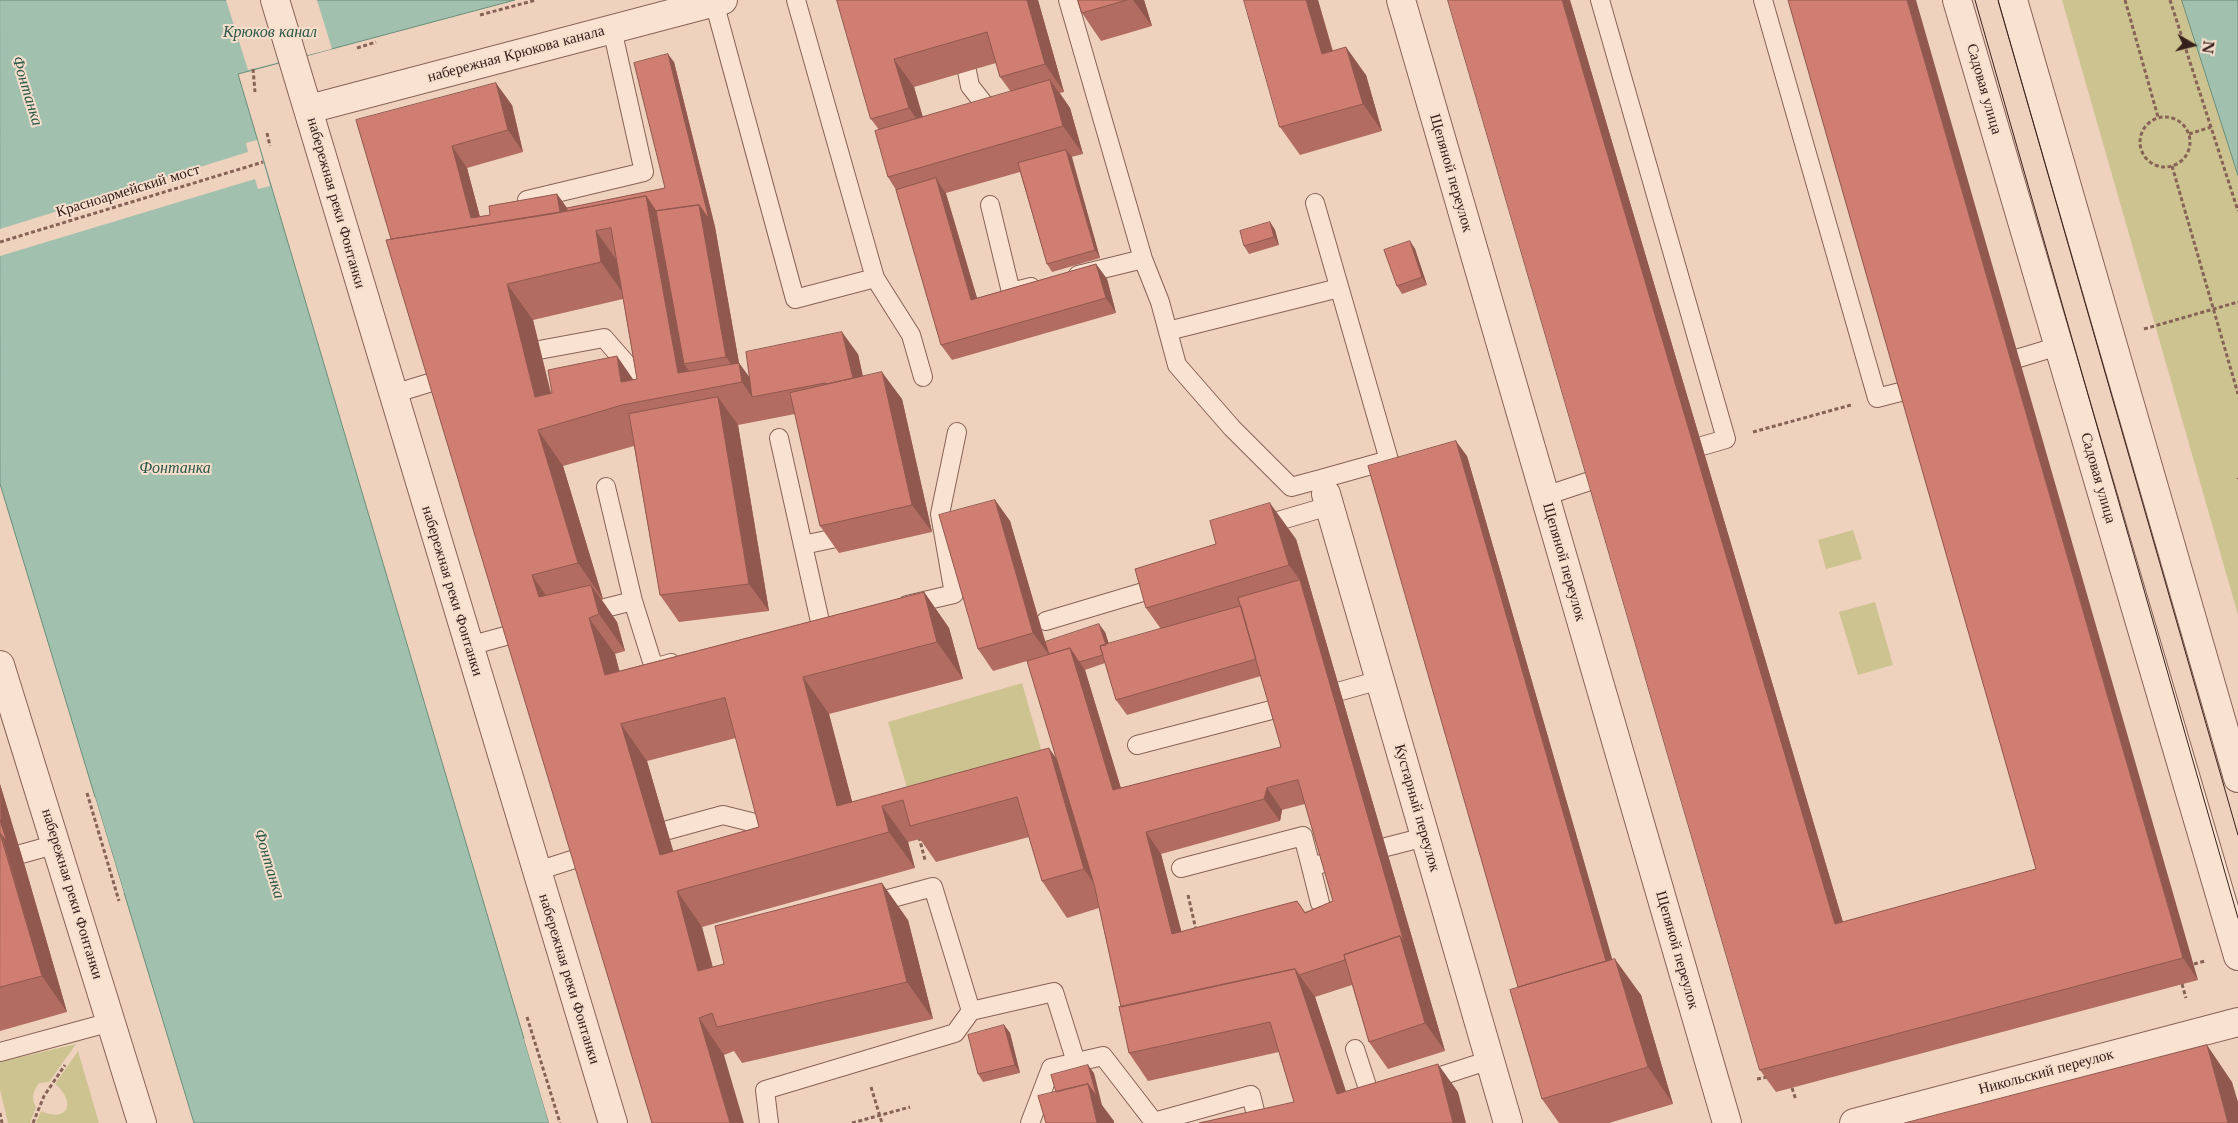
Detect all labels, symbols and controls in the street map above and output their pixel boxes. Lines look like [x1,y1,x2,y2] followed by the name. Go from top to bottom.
[2168,20,2218,70] north arrow
[223,22,317,42] water label: Крюков канал
[426,22,606,86] street label: набережная Крюкова канала
[2198,39,2218,55] text: N
[1962,42,2006,136] street label: Садовая улица
[7,54,47,128] water label: Фонтанка
[1426,112,1476,234] street label: Щепяной переулок
[303,115,369,291] street label: набережная реки Фонтанки
[54,161,202,221] street label: Красноармейский мост
[2076,431,2120,525] street label: Садовая улица
[139,458,211,478] water label: Фонтанка
[1539,501,1589,623] street label: Щепяной переулок
[418,504,486,678] street label: набережная реки Фонтанки
[1390,742,1444,874] street label: Кустарный переулок
[38,807,106,981] street label: набережная реки Фонтанки
[249,827,289,901] water label: Фонтанка
[1652,889,1702,1011] street label: Щепяной переулок
[535,892,603,1066] street label: набережная реки Фонтанки
[1977,1045,2115,1099] street label: Никольский переулок

